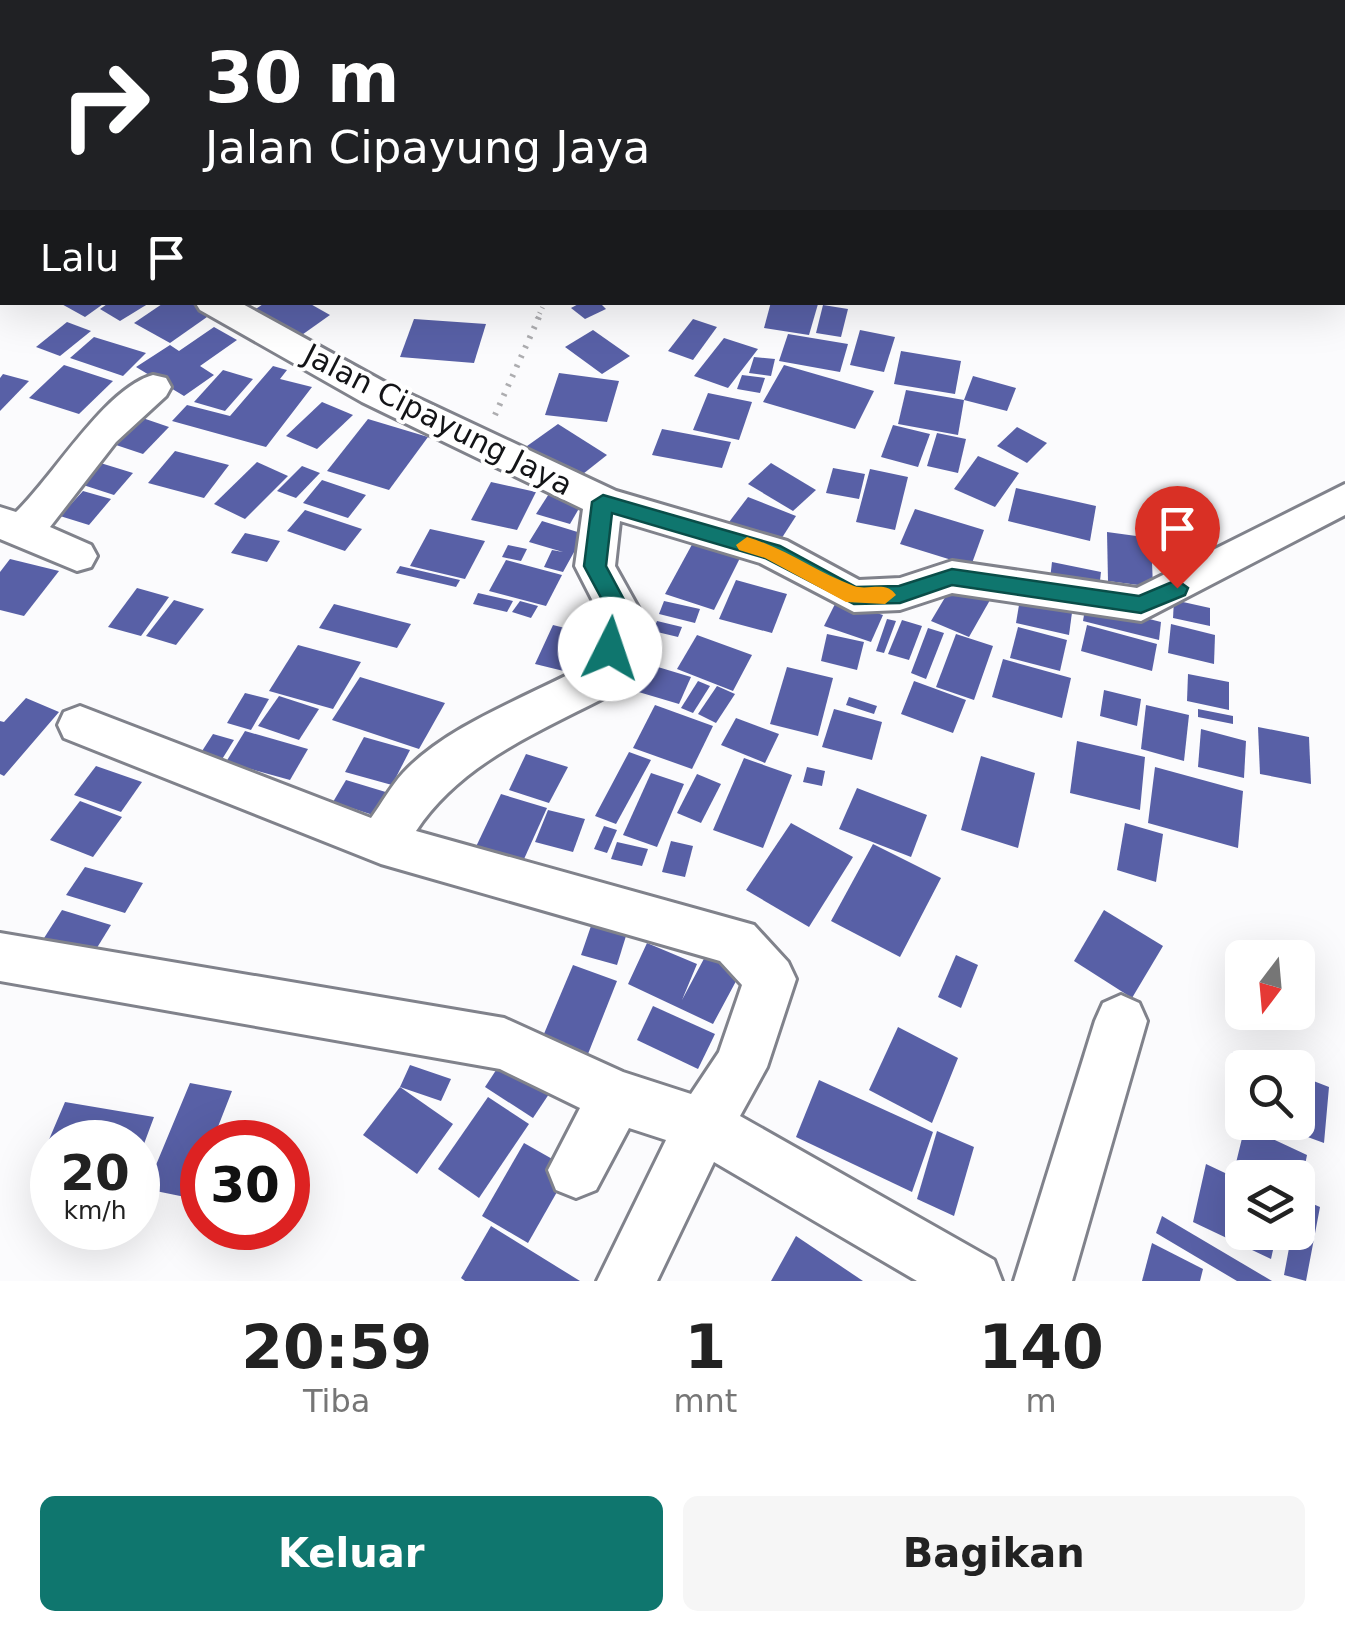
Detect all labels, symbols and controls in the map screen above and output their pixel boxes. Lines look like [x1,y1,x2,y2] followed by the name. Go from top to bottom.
[205,37,400,119] text: 30 m
[40,40,170,170] icon: right
[205,121,650,174] text: Jalan Cipayung Jaya
[139,230,194,285] icon: arrive
[40,236,119,280] text: Lalu
[296,336,578,503] street label: Jalan Cipayung Jaya
[1135,486,1220,589] pin
[1150,501,1205,556] icon: arrive
[558,597,662,701] position arrow
[1225,940,1315,1030] north arrow
[1225,940,1315,1250] map controls
[1225,1050,1315,1140] button: search
[180,1120,310,1250] speed limit sign: 30
[60,1144,130,1202] text: 20
[1225,1160,1315,1250] button: layers
[63,1196,127,1225] text: km/h
[241,1312,432,1382] text: 20:59
[685,1312,726,1382] text: 1
[979,1312,1104,1382] text: 140
[303,1382,370,1420] text: Tiba
[673,1382,737,1420] text: mnt
[1026,1382,1057,1420] text: m
[40,1496,663,1611] button: Keluar
[683,1496,1305,1611] button: Bagikan

